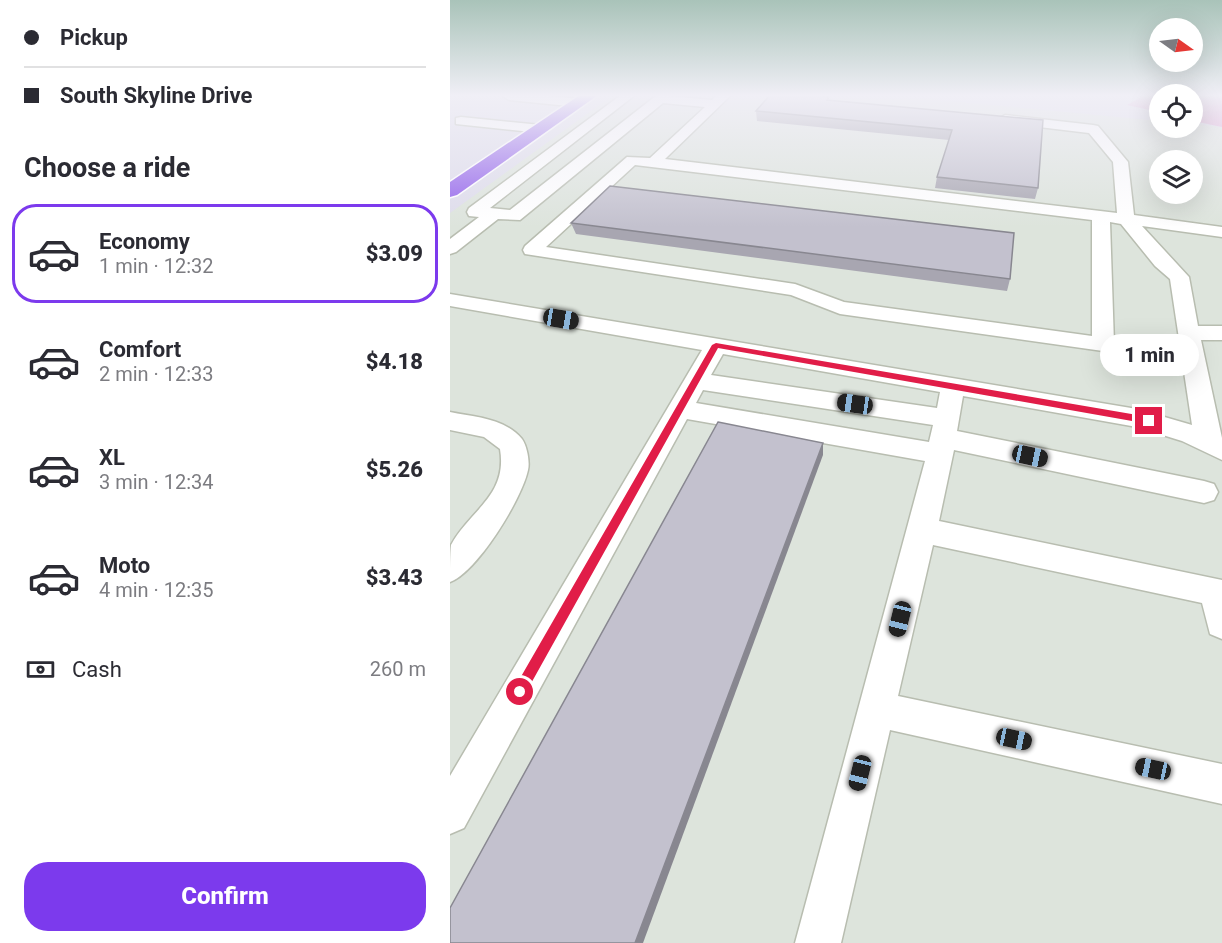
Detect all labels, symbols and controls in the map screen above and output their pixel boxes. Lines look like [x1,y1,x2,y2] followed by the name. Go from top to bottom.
[1149,18,1203,72] north arrow
[1149,18,1203,204] map controls
[60,25,128,50] text: Pickup
[60,83,252,108] text: South Skyline Drive
[1149,84,1203,138] button: locate
[1149,150,1203,204] button: layers
[24,152,190,184] text: Choose a ride
[27,227,81,281] icon: car
[99,229,190,254] text: Economy
[366,241,423,266] text: $3.09
[99,254,214,278] text: 1 min · 12:32
[542,307,580,331] car
[1100,334,1198,376] callout: 1 min
[27,335,81,389] icon: car
[99,337,181,362] text: Comfort
[1124,343,1175,367] text: 1 min
[366,349,423,374] text: $4.18
[99,362,214,386] text: 2 min · 12:33
[836,393,874,415] car
[1135,407,1162,434] route end
[27,443,81,497] icon: car
[1011,443,1049,469] car
[99,445,125,470] text: XL
[366,457,423,482] text: $5.26
[99,470,214,494] text: 3 min · 12:34
[27,551,81,605] icon: car
[99,553,150,578] text: Moto
[366,565,423,590] text: $3.43
[99,578,214,602] text: 4 min · 12:35
[887,599,913,639] car
[24,653,57,686] icon: cash
[72,657,122,682] text: Cash
[370,657,426,681] text: 260 m
[506,678,533,705] route start
[995,726,1033,752] car
[847,753,873,793] car
[1134,756,1172,782] car
[24,862,426,931] button: Confirm

